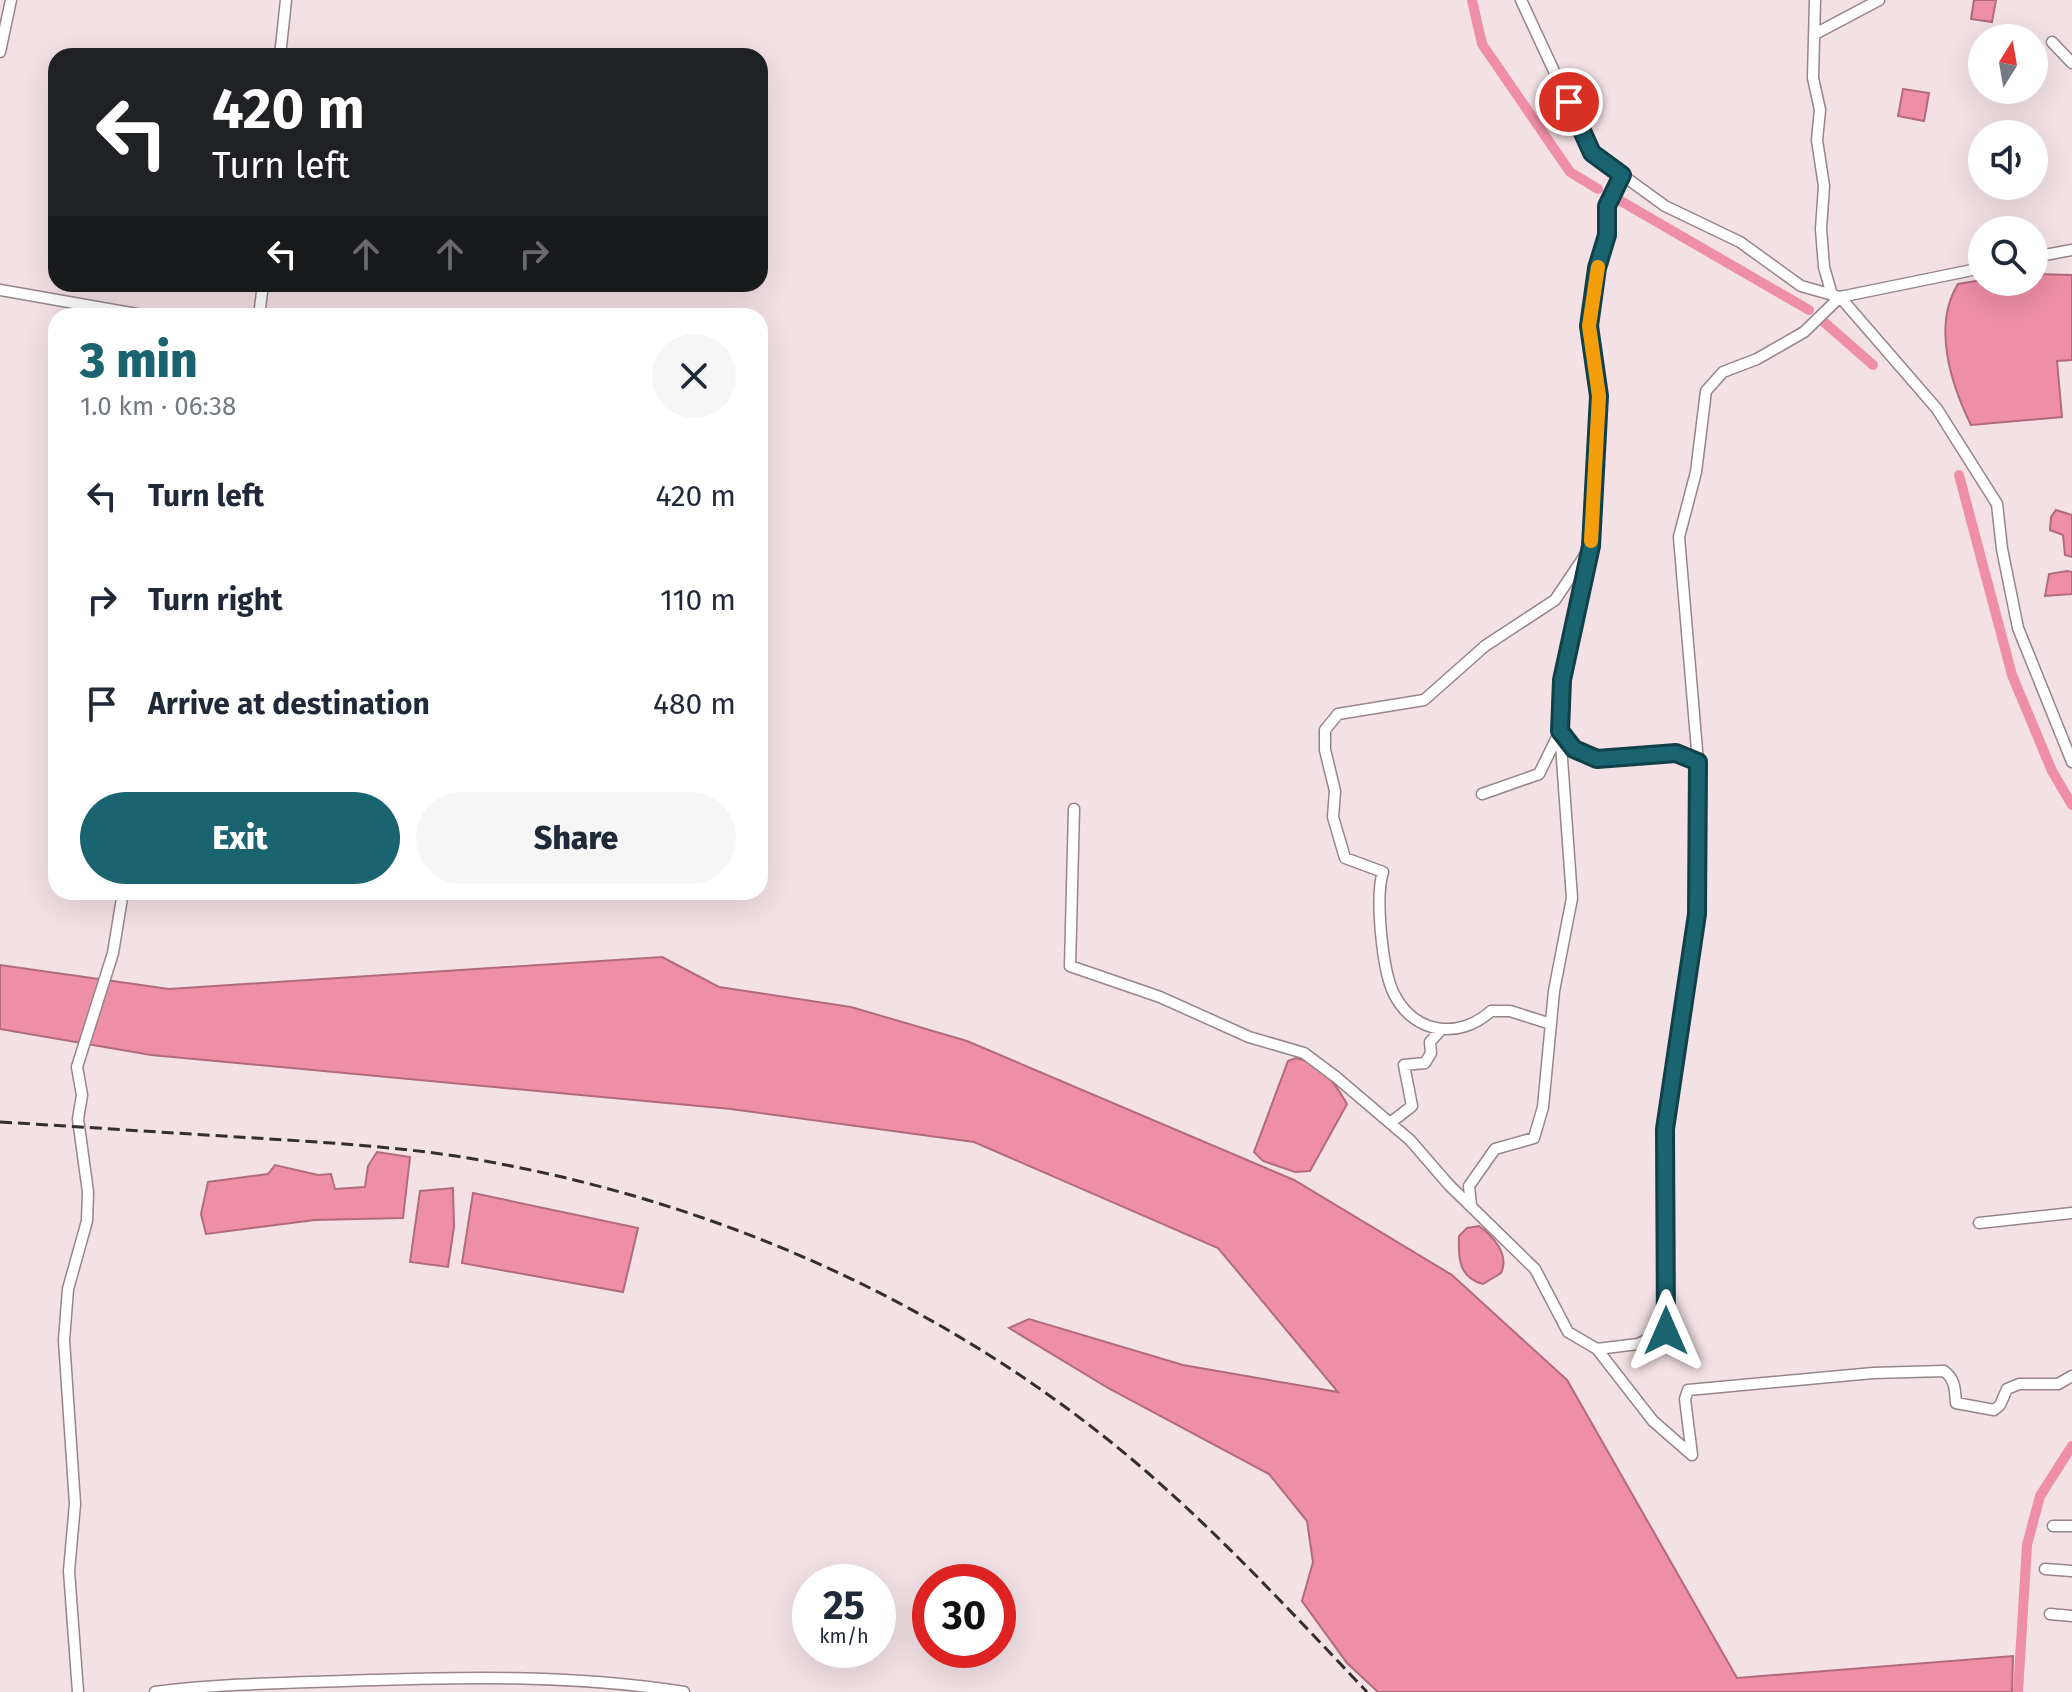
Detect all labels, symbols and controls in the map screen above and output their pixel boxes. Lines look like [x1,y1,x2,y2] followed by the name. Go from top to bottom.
[1968,24,2048,104] north arrow
[1968,24,2048,296] map controls
[1535,68,1603,136] pin
[212,76,365,143] text: 420 m
[80,80,184,184] icon: left
[1547,80,1591,124] icon: arrive
[1968,120,2048,200] button: sound
[212,144,350,188] text: Turn left
[1968,216,2048,296] button: search
[260,232,304,276] icon: left
[344,232,388,276] icon: ahead
[428,232,472,276] icon: ahead
[512,232,556,276] icon: right
[80,332,198,390] text: 3 min
[652,334,736,418] button: close
[80,391,236,422] text: 1.0 km · 06:38
[80,474,124,518] icon: left
[148,478,264,514] text: Turn left
[655,478,736,514] text: 420 m
[80,578,124,622] icon: right
[148,582,283,618] text: Turn right
[660,582,736,618] text: 110 m
[80,682,124,726] icon: arrive
[148,686,430,722] text: Arrive at destination
[653,686,736,722] text: 480 m
[80,792,400,884] button: Exit
[416,792,736,884] button: Share
[1624,1289,1708,1373] position arrow
[912,1564,1016,1668] speed limit sign: 30
[823,1582,865,1630] text: 25
[819,1624,869,1648] text: km/h

